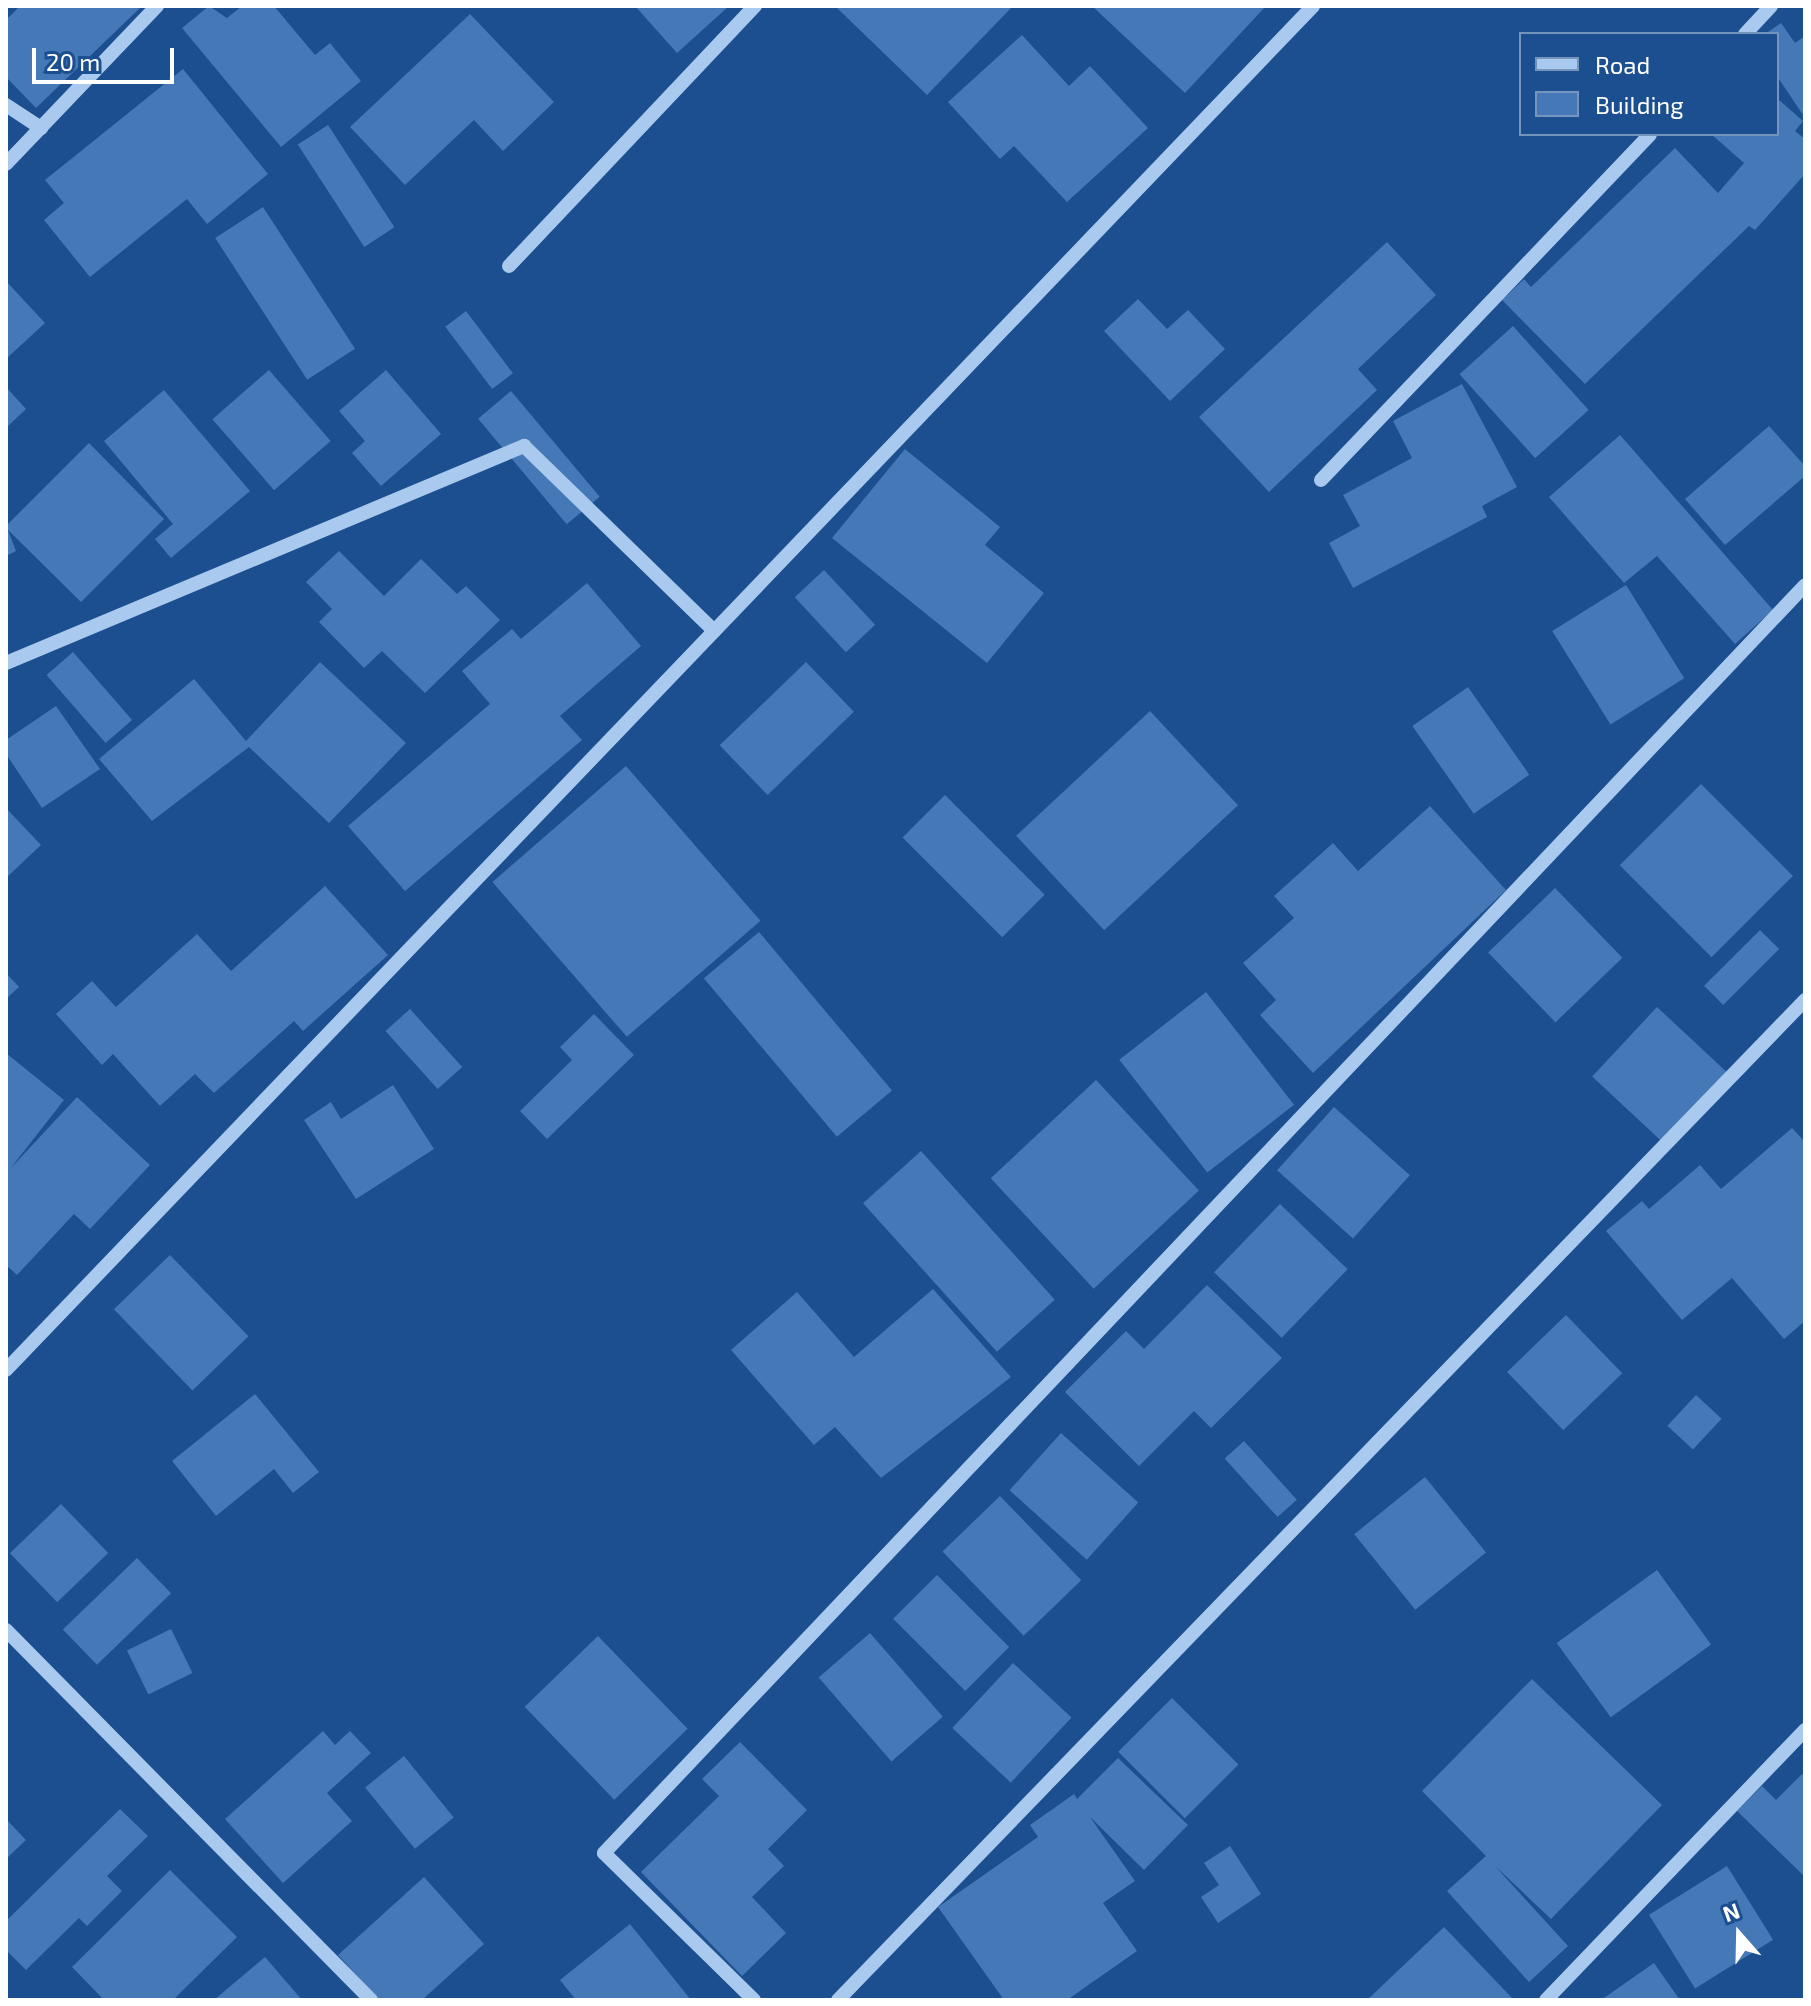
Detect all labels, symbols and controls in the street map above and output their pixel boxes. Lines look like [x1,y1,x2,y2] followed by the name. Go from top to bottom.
[36,32,178,82] scale bar
[1519,32,1779,136] legend
[46,47,100,76] text: 20 m
[1595,50,1650,79] text: Road
[1595,90,1684,119] text: Building
[1699,1894,1779,1974] north arrow
[1719,1897,1743,1926] text: N

